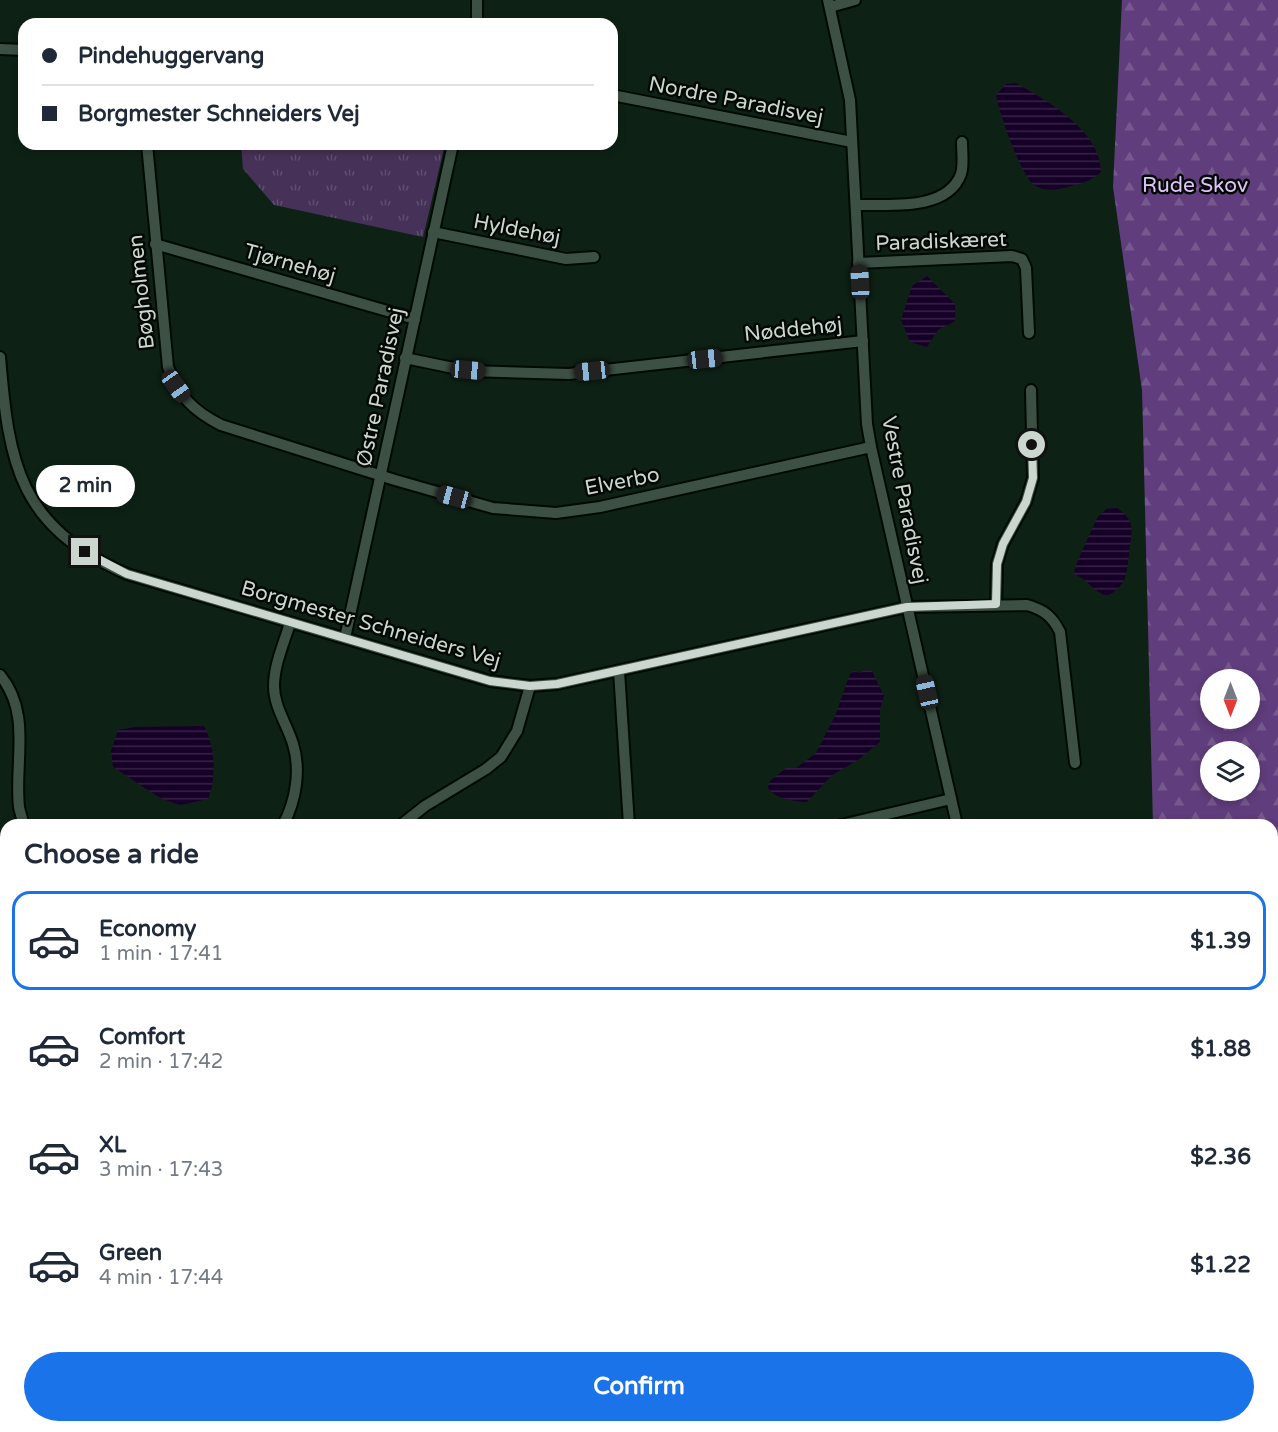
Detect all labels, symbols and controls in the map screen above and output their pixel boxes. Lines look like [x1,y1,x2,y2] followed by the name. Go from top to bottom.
[78,43,264,69] text: Pindehuggervang
[646,71,825,130] street label: Nordre Paradisvej
[78,101,360,127] text: Borgmester Schneiders Vej
[1142,173,1248,198] park label: Rude Skov
[471,209,563,250] street label: Hyldehøj
[875,227,1007,256] street label: Paradiskæret
[123,233,160,351] street label: Bøgholmen
[241,238,339,288] street label: Tjørnehøj
[850,264,870,300] car
[351,305,410,469] street label: Østre Paradisvej
[743,312,843,347] street label: Nøddehøj
[686,348,724,370] car
[449,359,487,381] car
[573,360,611,382] car
[158,366,194,406] car
[876,414,933,586] street label: Vestre Paradisvej
[1018,431,1045,458] route start
[583,462,662,501] street label: Elverbo
[36,465,134,507] callout: 2 min
[59,474,112,498] text: 2 min
[434,484,474,510] car
[71,538,98,565] route end
[238,575,504,674] street label: Borgmester Schneiders Vej
[1200,669,1260,729] north arrow
[1200,669,1260,801] map controls
[914,672,940,712] car
[1200,741,1260,801] button: layers
[24,838,199,871] text: Choose a ride
[27,914,81,968] icon: car
[99,916,196,942] text: Economy
[1190,928,1251,954] text: $1.39
[99,942,223,966] text: 1 min · 17:41
[27,1022,81,1076] icon: car
[99,1024,185,1050] text: Comfort
[1190,1036,1251,1062] text: $1.88
[99,1050,223,1074] text: 2 min · 17:42
[27,1130,81,1184] icon: car
[99,1132,126,1158] text: XL
[1190,1144,1251,1170] text: $2.36
[99,1158,223,1182] text: 3 min · 17:43
[27,1238,81,1292] icon: car
[99,1240,162,1266] text: Green
[1190,1252,1251,1278] text: $1.22
[99,1266,223,1290] text: 4 min · 17:44
[24,1352,1254,1421] button: Confirm

